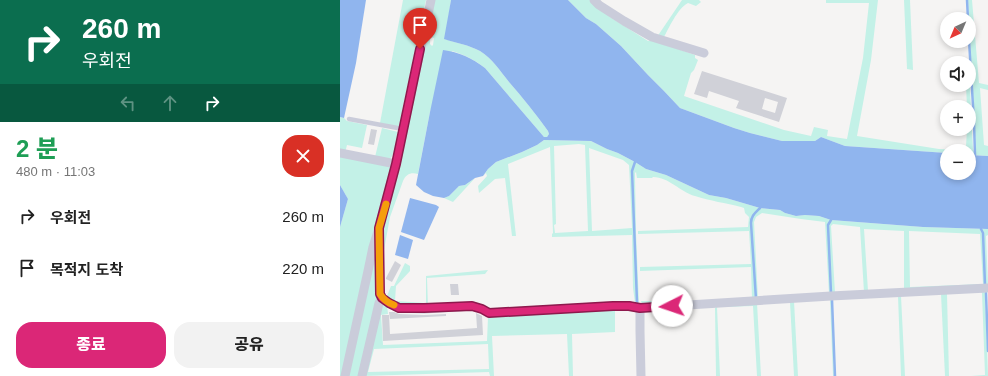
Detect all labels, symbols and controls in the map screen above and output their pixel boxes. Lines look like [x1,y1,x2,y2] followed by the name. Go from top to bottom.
[403,8,437,49] pin
[940,12,976,48] north arrow
[940,12,976,180] map controls
[82,13,161,44] text: 260 m
[409,14,431,36] icon: arrive
[16,16,68,68] icon: right
[82,51,132,71] text: 우회전
[940,56,976,92] button: sound
[117,92,139,114] icon: left
[159,92,181,114] icon: ahead
[201,92,223,114] icon: right
[940,100,976,136] button: +
[16,135,58,162] text: 2 분
[282,135,324,177] button: close
[940,144,976,180] button: −
[16,164,95,179] text: 480 m · 11:03
[16,205,38,227] icon: right
[282,208,324,225] text: 260 m
[50,209,91,226] text: 우회전
[16,257,38,279] icon: arrive
[282,260,324,277] text: 220 m
[50,261,123,278] text: 목적지 도착
[651,285,693,327] position arrow
[16,322,166,368] button: 종료
[174,322,324,368] button: 공유

